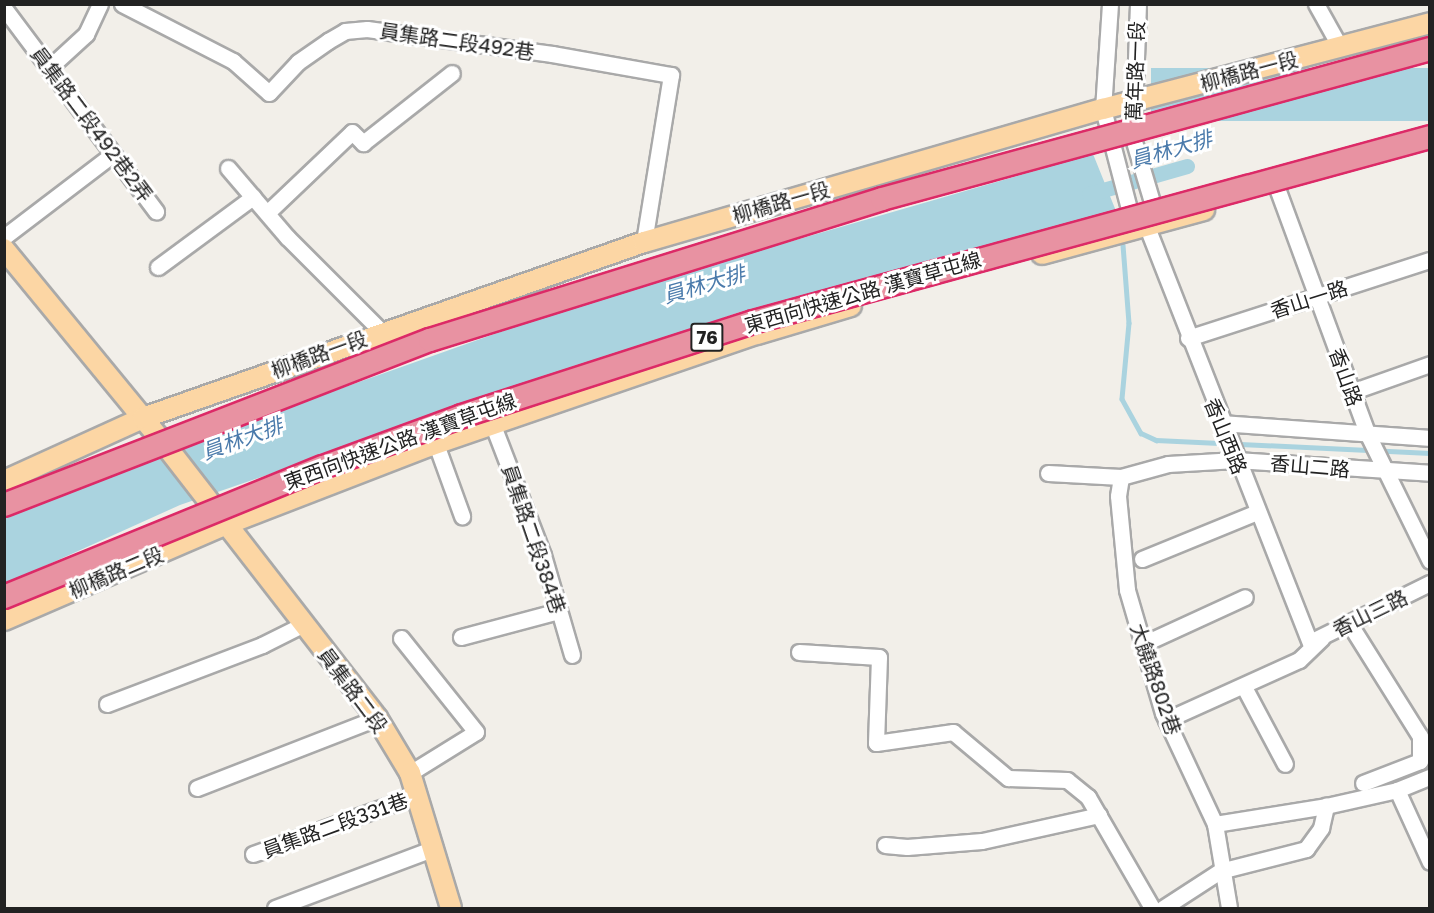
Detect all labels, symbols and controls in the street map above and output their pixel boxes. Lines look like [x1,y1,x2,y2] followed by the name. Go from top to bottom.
[378,18,536,64] street label: 員集路二段492巷
[1121,21,1149,121] street label: 萬年路一段
[26,42,158,206] street label: 員集路二段492巷2弄
[1198,46,1300,96] street label: 柳橋路一段
[1127,125,1215,173] water label: 員林大排
[730,177,832,227] street label: 柳橋路一段
[742,247,984,337] street label: 東西向快速公路 漢寶草屯線
[660,260,748,308] water label: 員林大排
[1267,275,1351,323] street label: 香山一路
[689,322,725,352] road number: 76
[268,326,370,382] street label: 柳橋路一段
[1324,345,1368,409] street label: 香山路
[281,388,519,494] street label: 東西向快速公路 漢寶草屯線
[1200,394,1252,478] street label: 香山西路
[198,412,286,464] water label: 員林大排
[1269,451,1351,481] street label: 香山二路
[497,461,571,617] street label: 員集路二段384巷
[65,541,167,603] street label: 柳橋路二段
[1329,585,1411,641] street label: 香山三路
[1126,620,1186,738] street label: 大饒路802巷
[313,643,393,737] street label: 員集路二段
[259,788,411,862] street label: 員集路二段331巷

